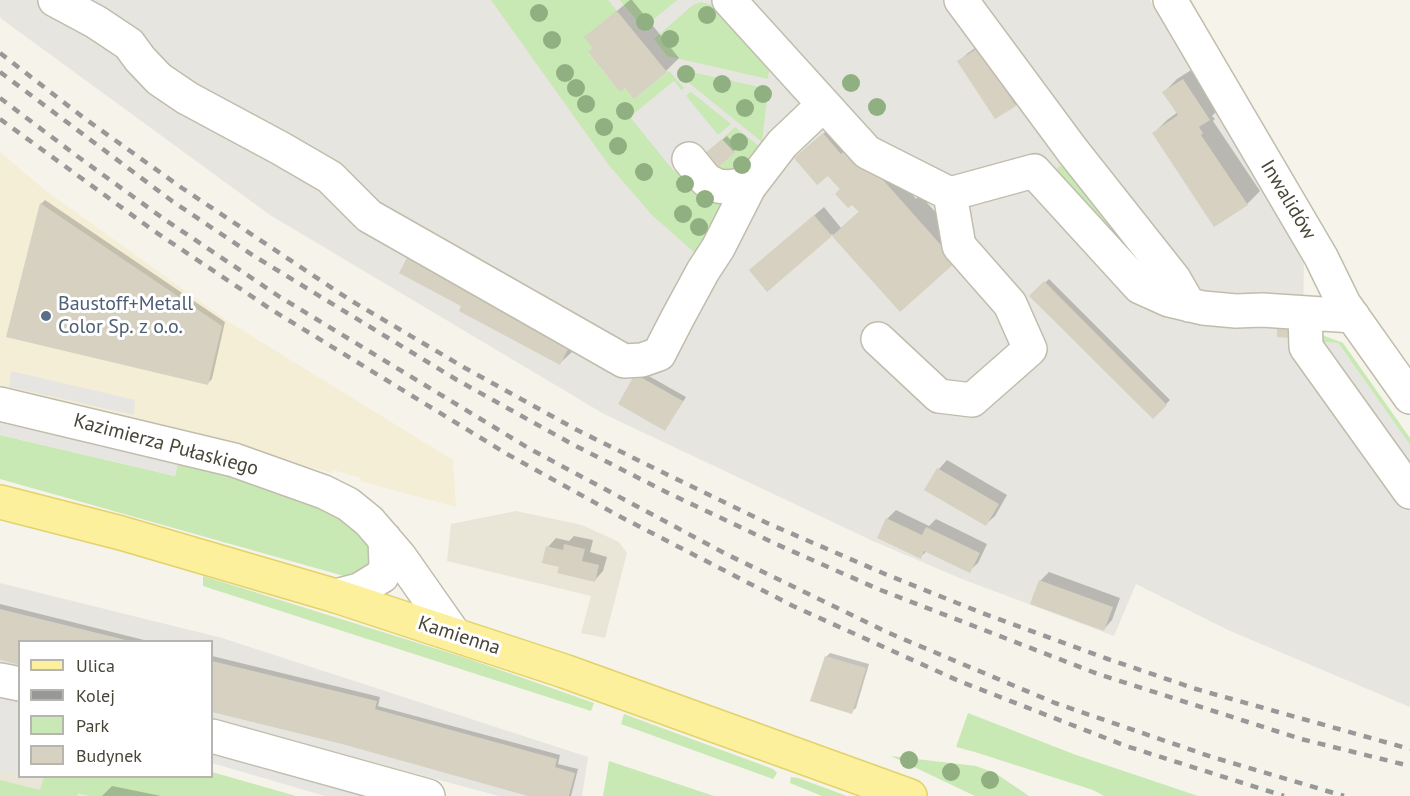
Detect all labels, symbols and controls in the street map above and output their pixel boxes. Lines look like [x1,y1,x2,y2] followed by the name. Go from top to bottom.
[1255,156,1321,244] street label: Inwalidów
[58,292,193,339] place label: Baustoff+Metall Color Sp. z o.o.
[39,309,53,323] marker: Baustoff+Metall Color Sp. z o.o.
[71,409,261,481] street label: Kazimierza Pułaskiego
[415,611,503,661] street label: Kamienna
[18,640,213,778] legend
[76,654,115,677] text: Ulica
[76,684,115,707] text: Kolej
[76,714,109,737] text: Park
[76,744,142,767] text: Budynek

